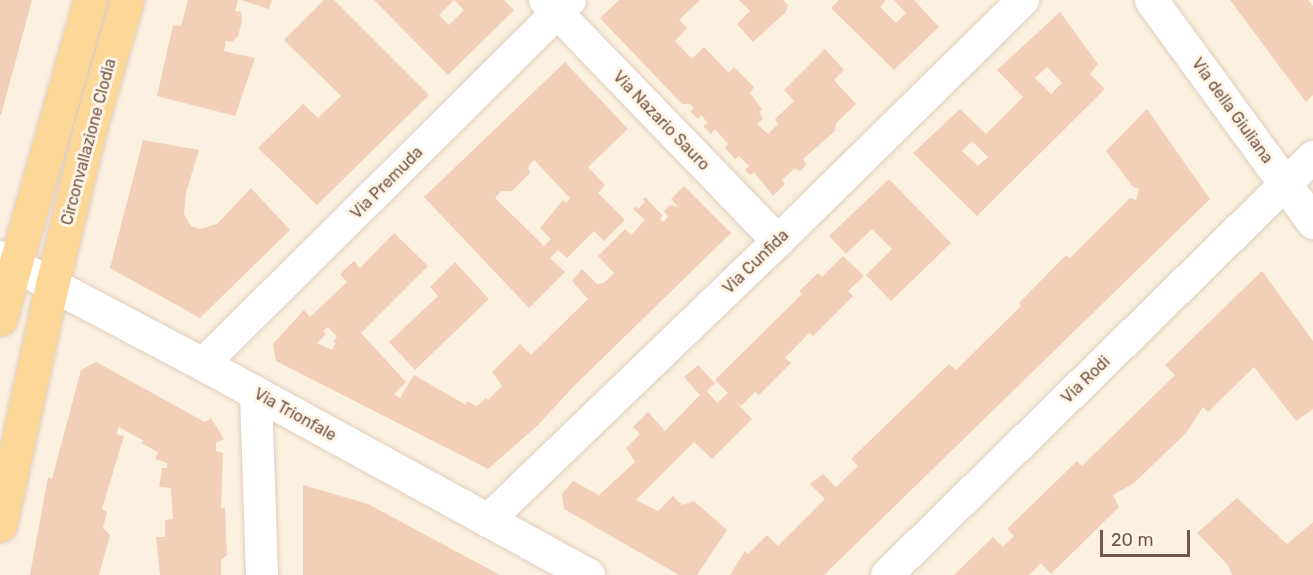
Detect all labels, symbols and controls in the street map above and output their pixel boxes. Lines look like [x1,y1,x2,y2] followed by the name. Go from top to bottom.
[1187,55,1277,167] street label: Via della Giuliana
[58,57,120,227] street label: Circonvallazione Clodia
[609,67,713,175] street label: Via Nazario Sauro
[347,143,427,223] street label: Via Premuda
[719,226,793,298] street label: Via Cunfida
[1058,352,1114,408] street label: Via Rodi
[250,384,340,446] street label: Via Trionfale
[1103,518,1193,556] scale bar
[1111,529,1153,551] text: 20 m

